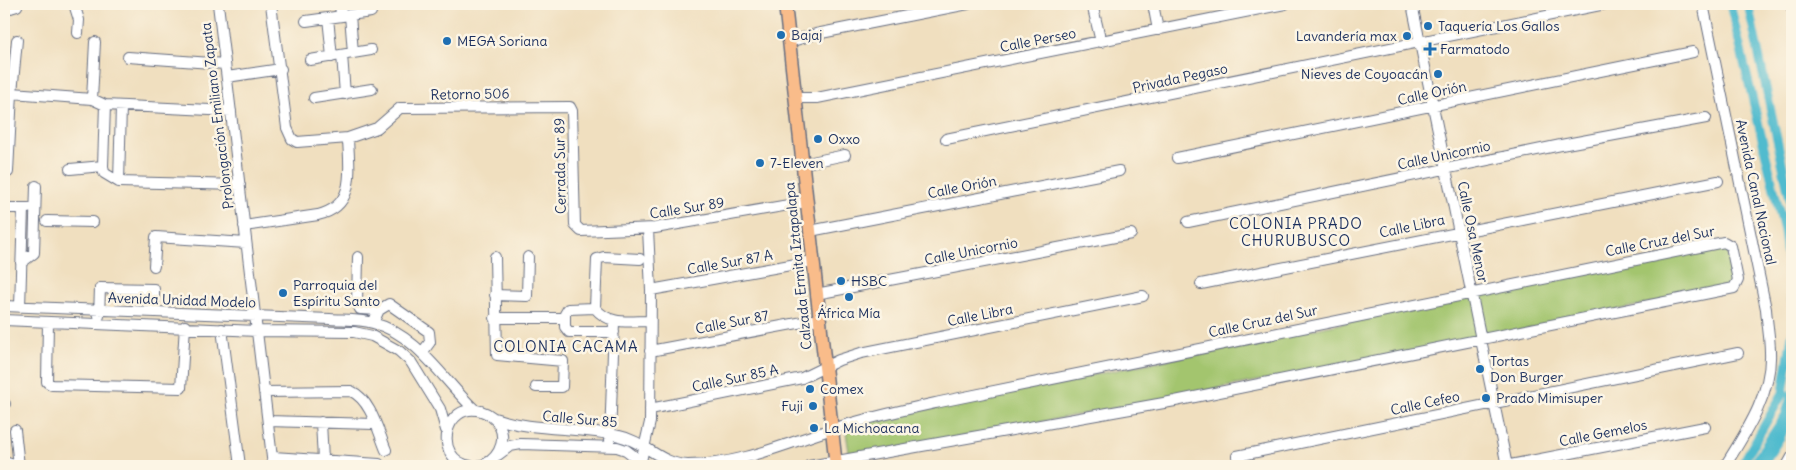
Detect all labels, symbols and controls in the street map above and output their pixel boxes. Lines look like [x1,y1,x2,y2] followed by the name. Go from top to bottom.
[1438,17,1560,35] place label: Taquería Los Gallos
[1422,20,1434,32] marker: Taquería Los Gallos
[197,22,237,210] street label: Prolongación Emiliano Zapata
[998,24,1078,56] street label: Calle Perseo
[791,26,822,44] place label: Bajaj
[1296,27,1397,45] place label: Lavandería max
[775,29,787,41] marker: Bajaj
[1401,30,1413,42] marker: Lavandería max
[457,32,547,50] place label: MEGA Soriana
[441,35,453,47] marker: MEGA Soriana
[1440,40,1510,58] place label: Farmatodo
[1424,43,1436,55] marker: Farmatodo
[1131,59,1229,97] street label: Privada Pegaso
[1301,65,1428,83] place label: Nieves de Coyoacán
[1432,68,1444,80] marker: Nieves de Coyoacán
[1396,77,1468,109] street label: Calle Orión
[430,84,510,104] street label: Retorno 506
[1732,117,1780,267] street label: Avenida Canal Nacional
[550,118,570,214] street label: Cerrada Sur 89
[828,130,860,148] place label: Oxxo
[812,133,824,145] marker: Oxxo
[1396,136,1492,174] street label: Calle Unicornio
[770,154,824,172] place label: 7-Eleven
[754,157,766,169] marker: 7-Eleven
[926,171,998,203] street label: Calle Orión
[1453,180,1493,285] street label: Calle Osa Menor
[780,181,816,351] street label: Calzada Ermita Iztapalapa
[648,193,726,223] street label: Calle Sur 89
[1378,210,1446,242] street label: Calle Libra
[1229,214,1363,250] district label: COLONIA PRADO CHURUBUSCO
[1604,222,1717,260] street label: Calle Cruz del Sur
[923,233,1019,269] street label: Calle Unicornio
[686,246,774,278] street label: Calle Sur 87 A
[851,272,887,290] place label: HSBC
[835,275,847,287] marker: HSBC
[293,276,380,310] place label: Parroquia del Espíritu Santo
[277,287,289,299] marker: Parroquia del Espíritu Santo
[108,288,257,312] street label: Avenida Unidad Modelo
[843,291,855,303] marker: África Mía
[946,300,1014,330] street label: Calle Libra
[1207,301,1320,341] street label: Calle Cruz del Sur
[817,304,881,322] place label: África Mía
[694,306,770,338] street label: Calle Sur 87
[493,337,639,356] district label: COLONIA CACAMA
[1490,352,1563,386] place label: Tortas Don Burger
[690,360,780,396] street label: Calle Sur 85 A
[1474,363,1486,375] marker: Tortas Don Burger
[820,380,864,398] place label: Comex
[804,383,816,395] marker: Comex
[1389,387,1461,419] street label: Calle Cefeo
[1496,389,1603,407] place label: Prado Mimisuper
[1480,392,1492,404] marker: Prado Mimisuper
[781,397,803,415] place label: Fuji
[807,400,819,412] marker: Fuji
[542,407,618,431] street label: Calle Sur 85
[1558,416,1648,450] street label: Calle Gemelos
[824,419,919,437] place label: La Michoacana
[808,422,820,434] marker: La Michoacana

